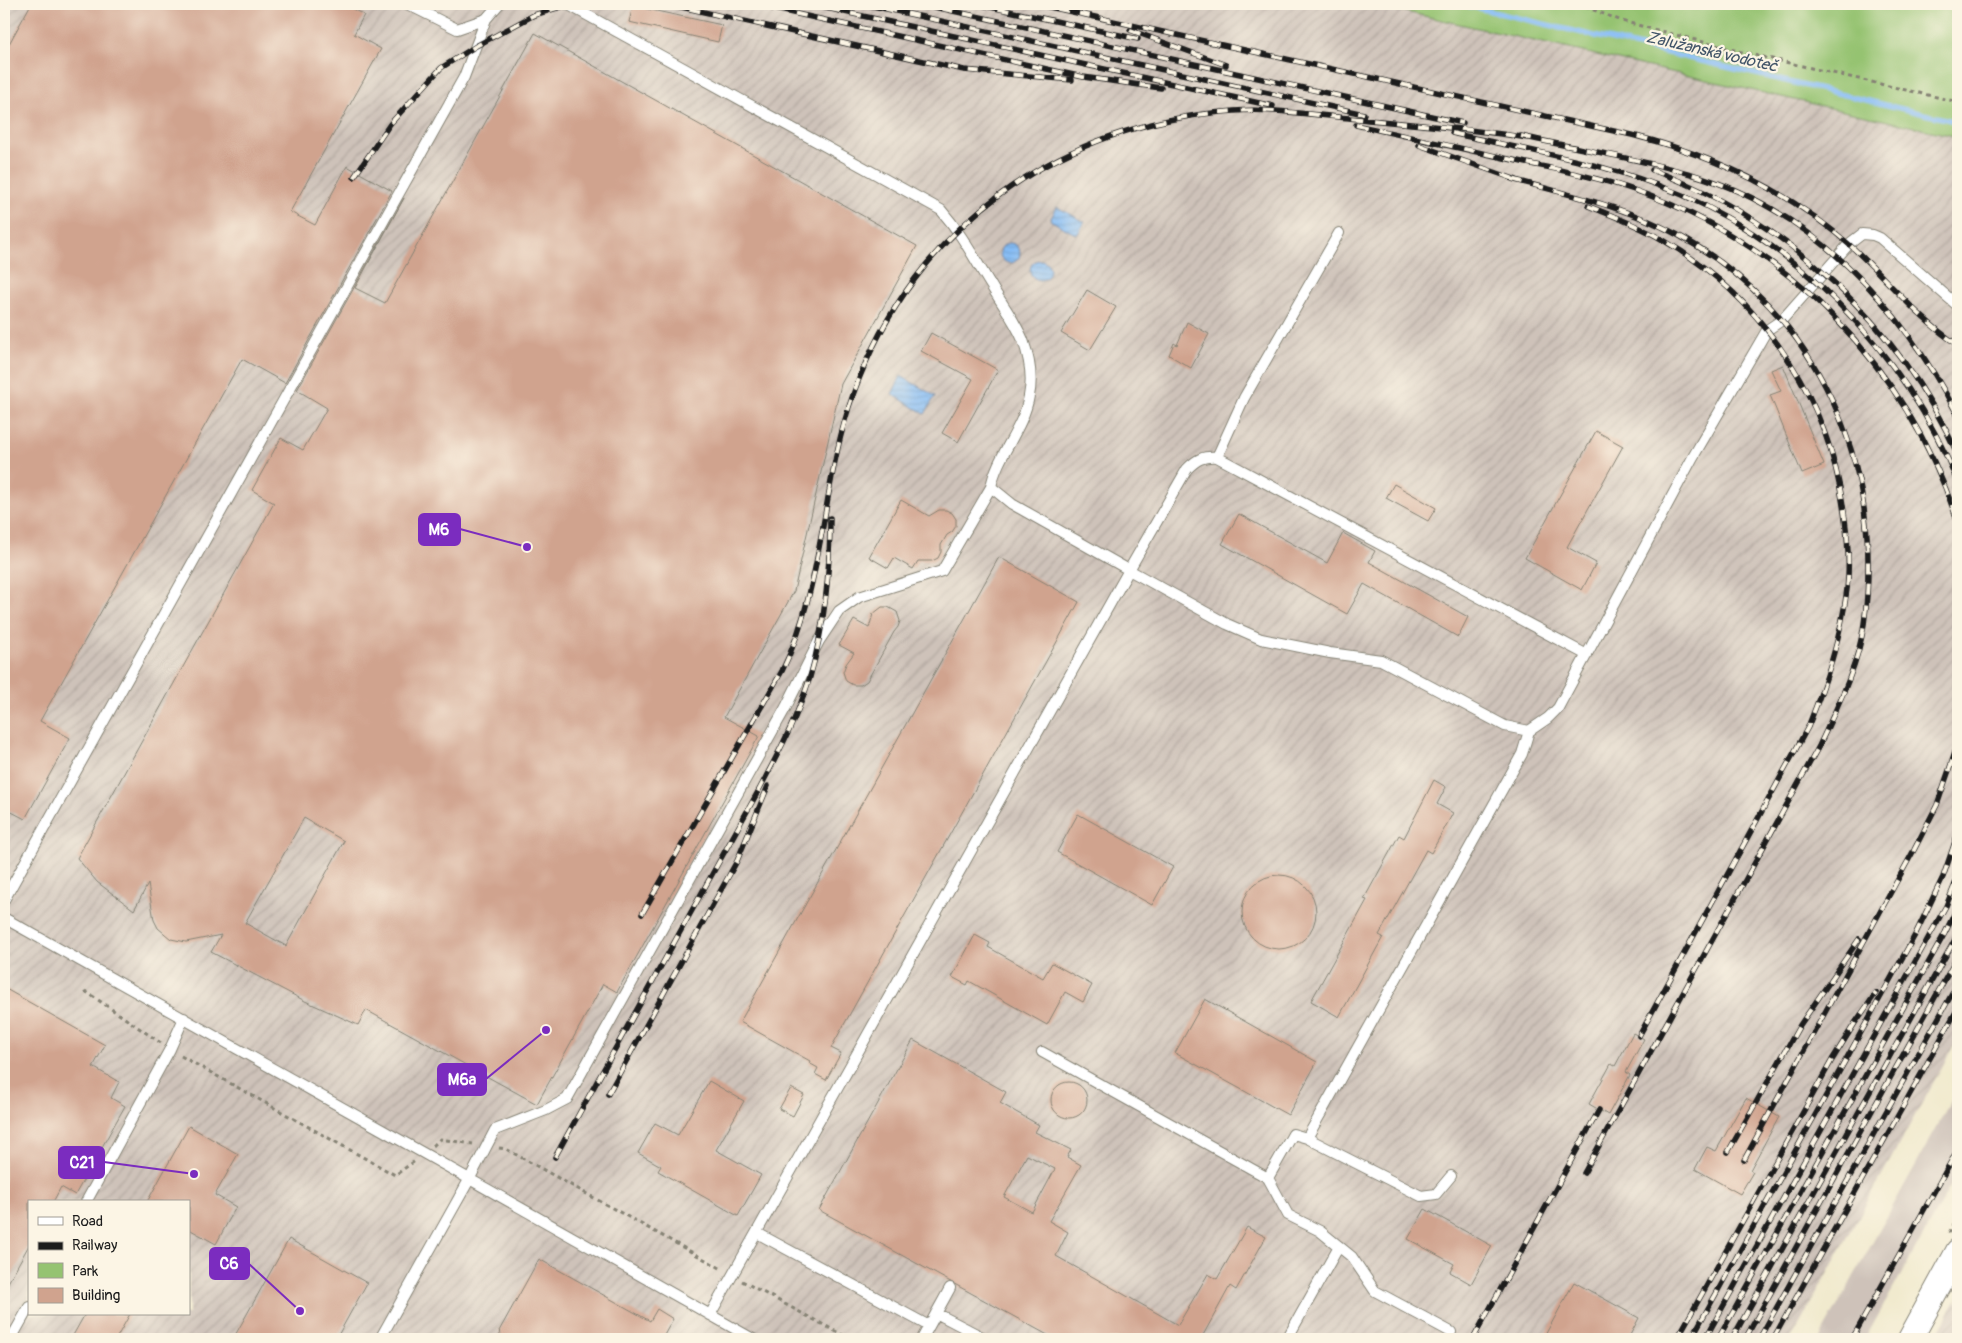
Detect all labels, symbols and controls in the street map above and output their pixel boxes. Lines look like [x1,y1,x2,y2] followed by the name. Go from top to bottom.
[1644,27,1781,77] water label: Zalužanská vodoteč
[419,514,460,545] callout: M6
[429,520,449,540] text: M6
[438,1064,486,1095] callout: M6a
[448,1070,477,1090] text: M6a
[59,1147,104,1178] callout: C21
[69,1153,95,1173] text: C21
[28,1200,190,1316] legend
[72,1212,103,1231] text: Road
[72,1236,118,1255] text: Railway
[210,1248,249,1279] callout: C6
[219,1254,239,1274] text: C6
[72,1262,99,1281] text: Park
[72,1286,120,1305] text: Building

